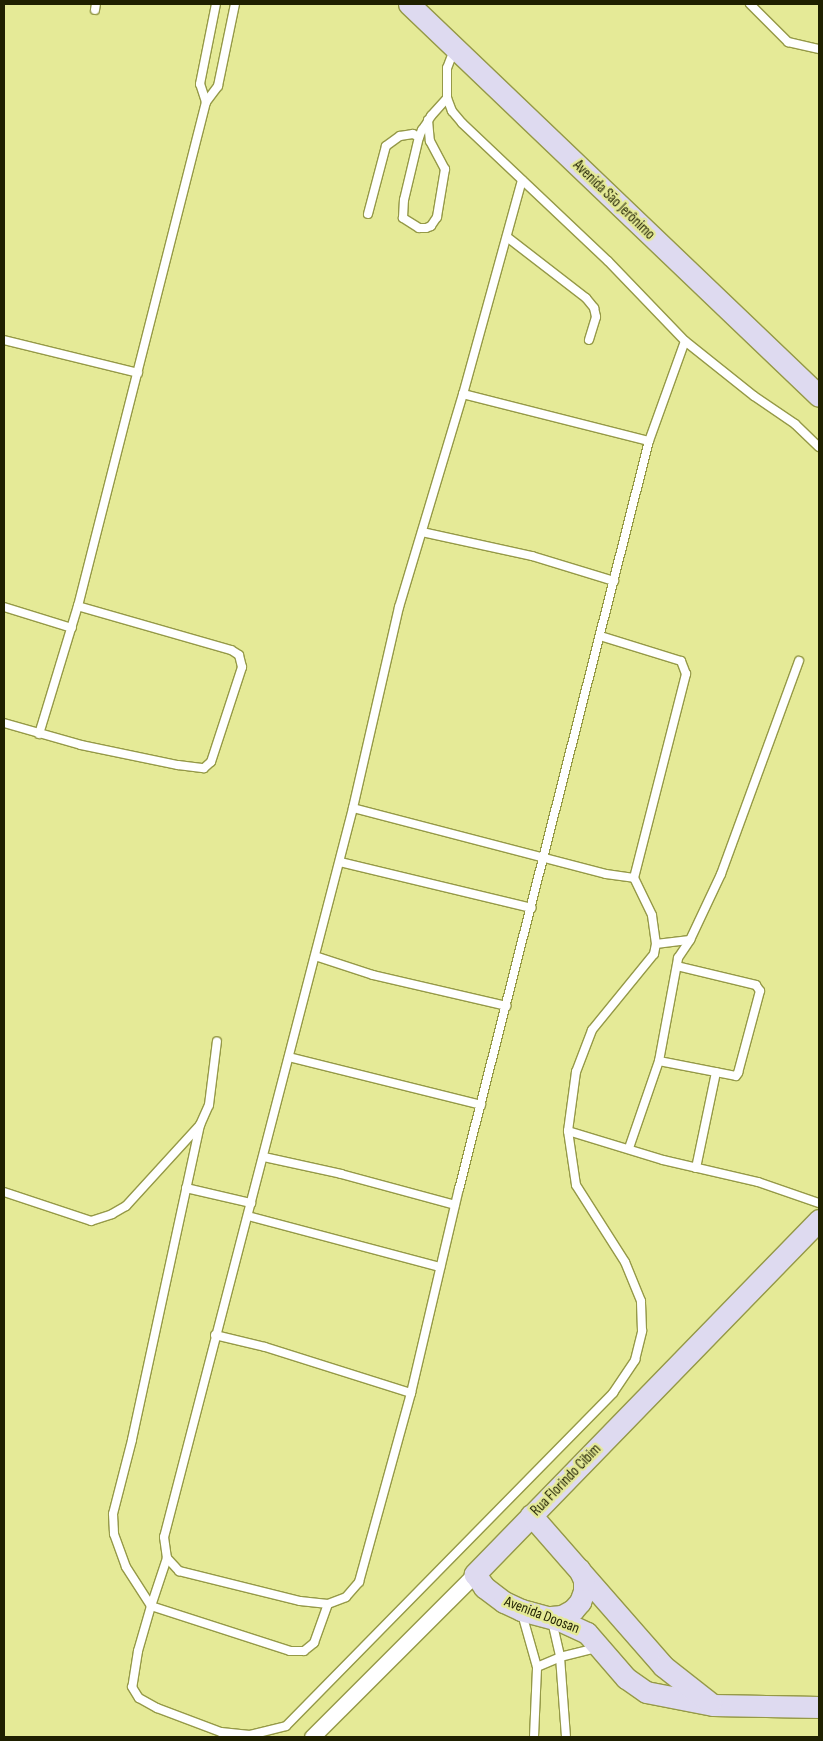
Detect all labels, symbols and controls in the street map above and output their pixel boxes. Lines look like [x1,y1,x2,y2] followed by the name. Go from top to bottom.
[569,156,659,244] street label: Avenida São Jerônimo
[527,1440,605,1520] street label: Rua Florindo Cibim
[502,1592,582,1638] street label: Avenida Doosan

